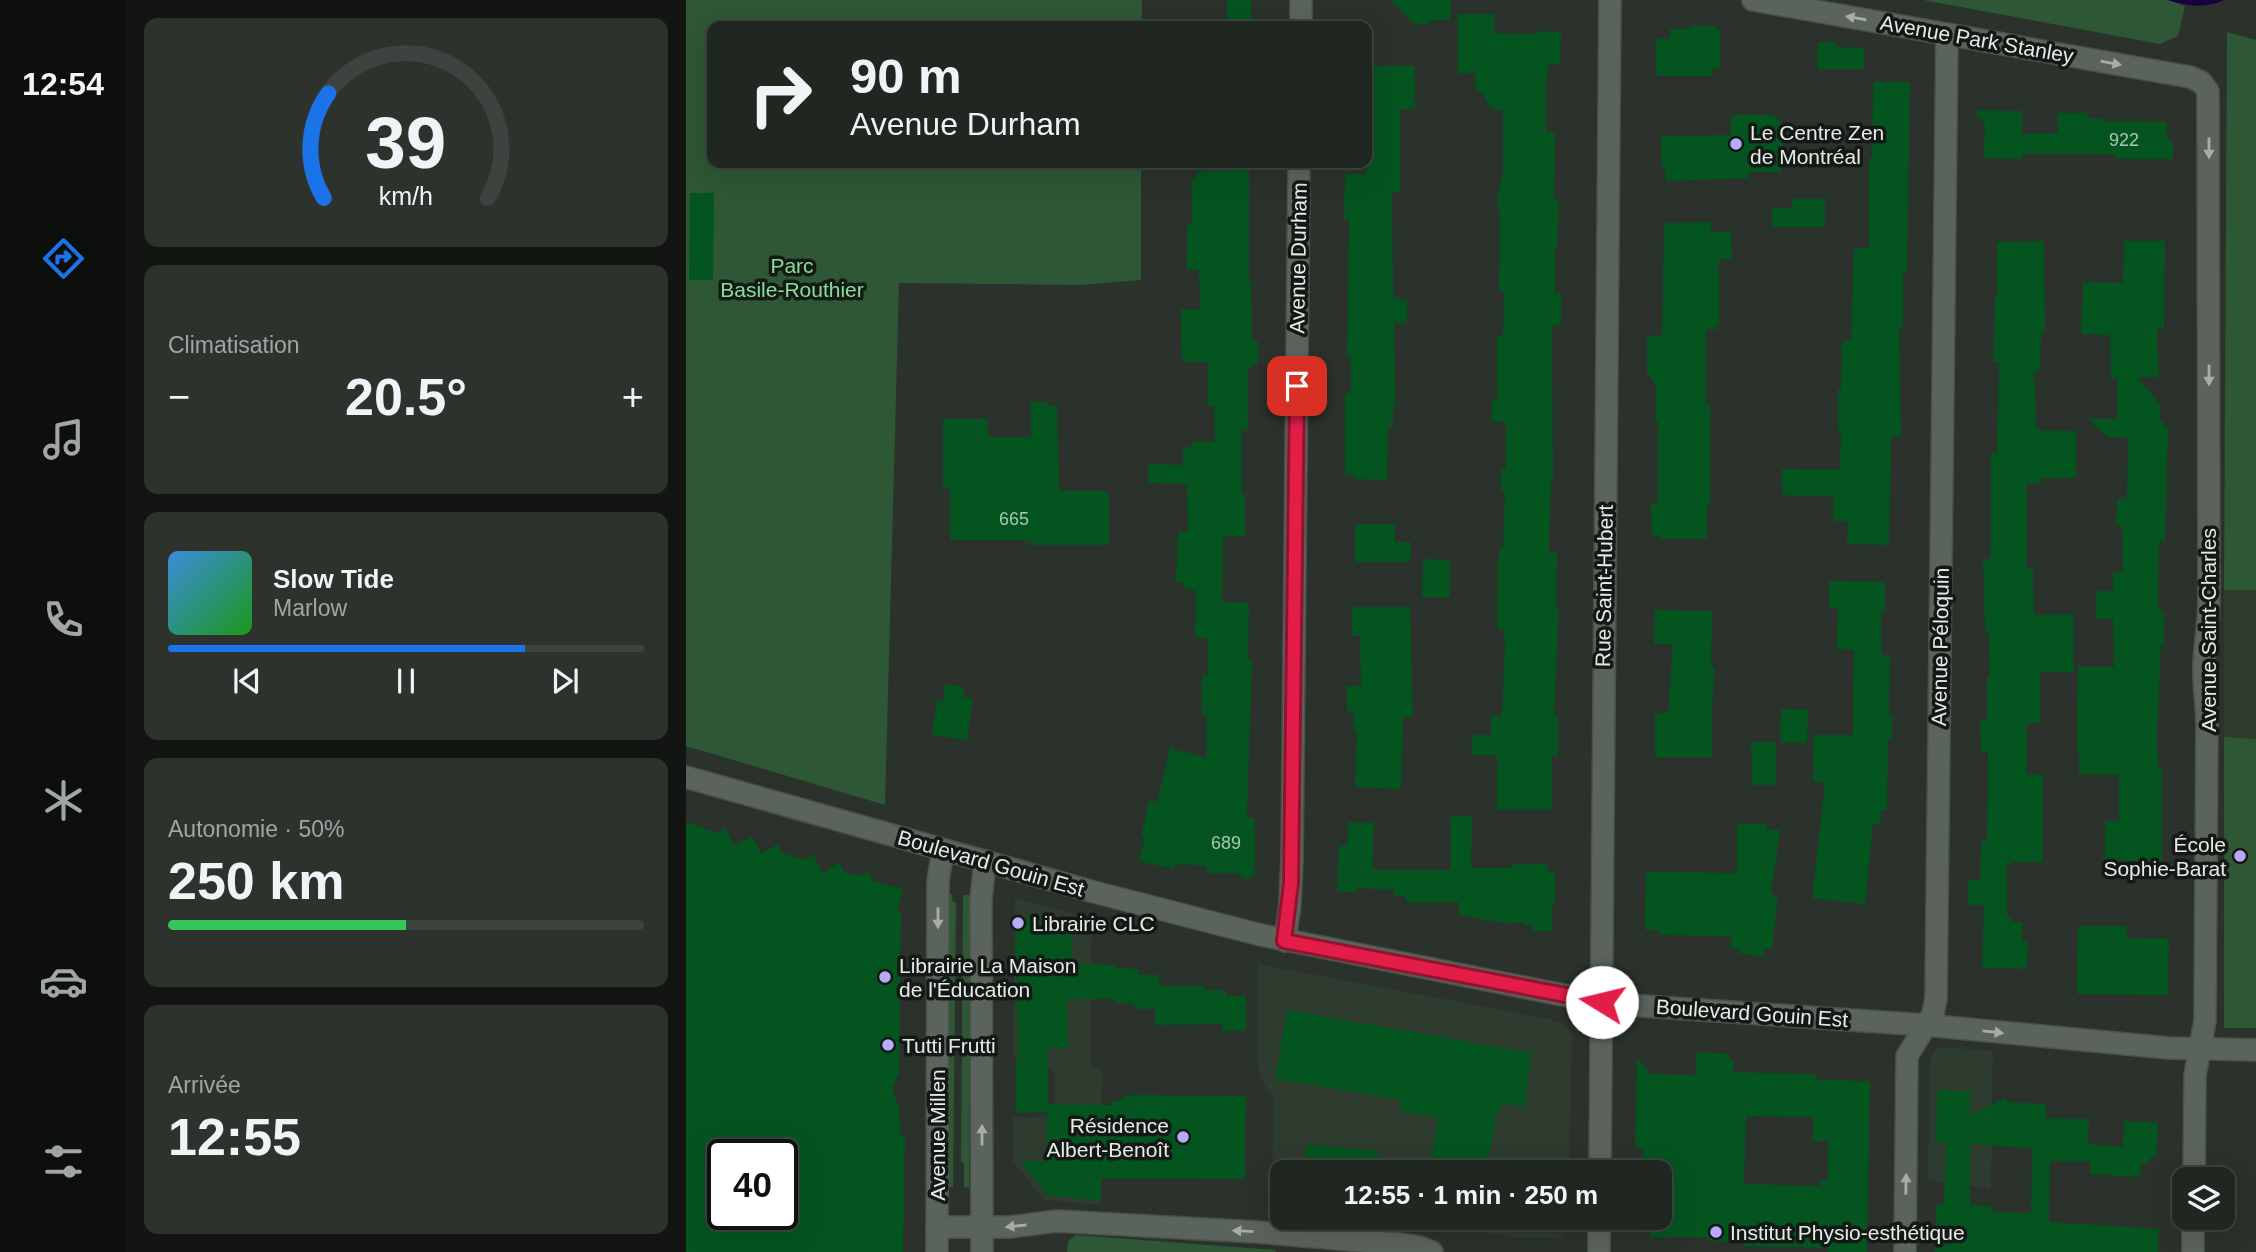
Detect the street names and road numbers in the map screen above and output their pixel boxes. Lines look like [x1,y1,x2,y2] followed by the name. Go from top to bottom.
[1879,11,2076,67] street label: Avenue Park Stanley
[1285,182,1311,334] street label: Avenue Durham
[1591,505,1617,667] street label: Rue Saint-Hubert
[2197,528,2220,732] street label: Avenue Saint-Charles
[1927,568,1953,726] street label: Avenue Péloquin
[895,825,1087,901] street label: Boulevard Gouin Est
[1655,995,1849,1031] street label: Boulevard Gouin Est
[926,1069,949,1201] street label: Avenue Millen

